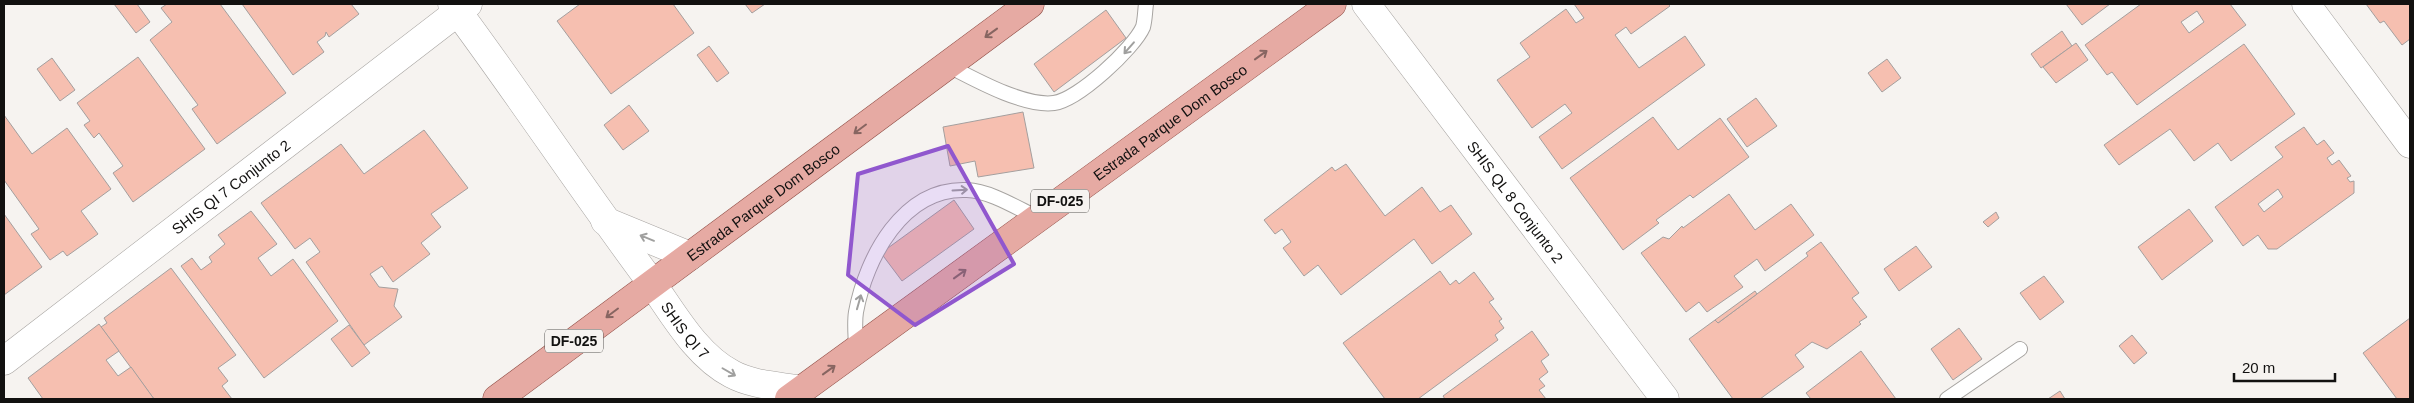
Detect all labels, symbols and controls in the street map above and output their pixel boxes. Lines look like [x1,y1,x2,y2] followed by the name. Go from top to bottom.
[984,28,998,38] one-way arrow
[1123,41,1134,54] one-way arrow
[1254,50,1268,60] one-way arrow
[1090,60,1250,184] street label: Estrada Parque Dom Bosco
[854,124,867,135] one-way arrow
[168,136,293,237] street label: SHIS QI 7 Conjunto 2
[1464,138,1567,266] street label: SHIS QL 8 Conjunto 2
[683,140,843,264] street label: Estrada Parque Dom Bosco
[952,186,968,195] one-way arrow
[1031,190,1089,212] road number: DF-025
[640,233,655,242] one-way arrow
[953,269,966,280] one-way arrow
[855,294,864,310] one-way arrow
[658,298,713,362] street label: SHIS QI 7
[605,308,619,318] one-way arrow
[545,330,603,352] road number: DF-025
[2234,350,2335,382] scale bar
[2242,359,2275,376] text: 20 m
[821,365,835,375] one-way arrow
[722,367,736,377] one-way arrow

